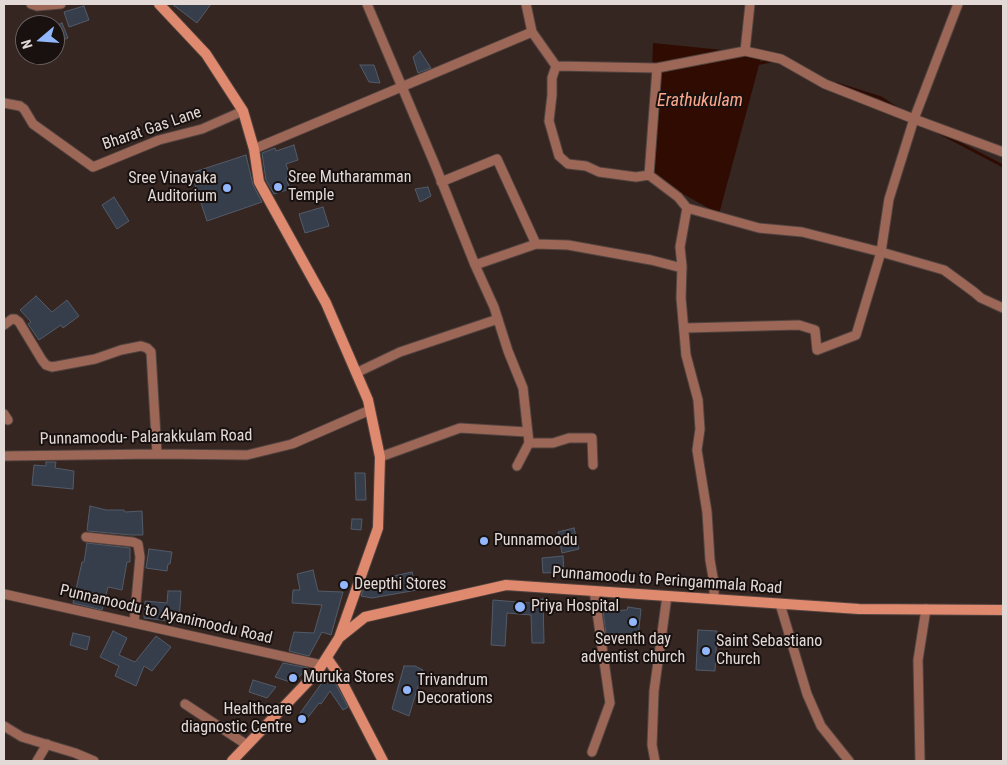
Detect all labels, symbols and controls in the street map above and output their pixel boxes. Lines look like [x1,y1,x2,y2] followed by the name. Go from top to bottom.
[15,15,65,65] north arrow
[18,38,36,51] text: N
[657,90,743,112] water label: Erathukulam
[100,103,204,155] street label: Bharat Gas Lane
[288,168,411,206] place label: Sree Mutharamman Temple
[128,169,217,207] place label: Sree Vinayaka Auditorium
[272,181,284,193] marker: Sree Mutharamman Temple
[221,182,233,194] marker: Sree Vinayaka Auditorium
[40,427,252,449] street label: Punnamoodu- Palarakkulam Road
[494,531,578,551] place label: Punnamoodu
[478,535,490,547] marker: Punnamoodu
[551,563,783,599] street label: Punnamoodu to Peringammala Road
[354,575,446,595] place label: Deepthi Stores
[338,579,350,591] marker: Deepthi Stores
[58,581,274,649] street label: Punnamoodu to Ayanimoodu Road
[531,597,619,617] place label: Priya Hospital
[513,600,527,614] marker: Priya Hospital
[627,616,639,628] marker: Seventh day adventist church
[581,630,685,668] place label: Seventh day adventist church
[716,632,822,670] place label: Saint Sebastiano Church
[700,645,712,657] marker: Saint Sebastiano Church
[303,668,394,688] place label: Muruka Stores
[417,671,493,709] place label: Trivandrum Decorations
[287,672,299,684] marker: Muruka Stores
[401,684,413,696] marker: Trivandrum Decorations
[181,700,292,738] place label: Healthcare diagnostic Centre
[296,713,308,725] marker: Healthcare diagnostic Centre

